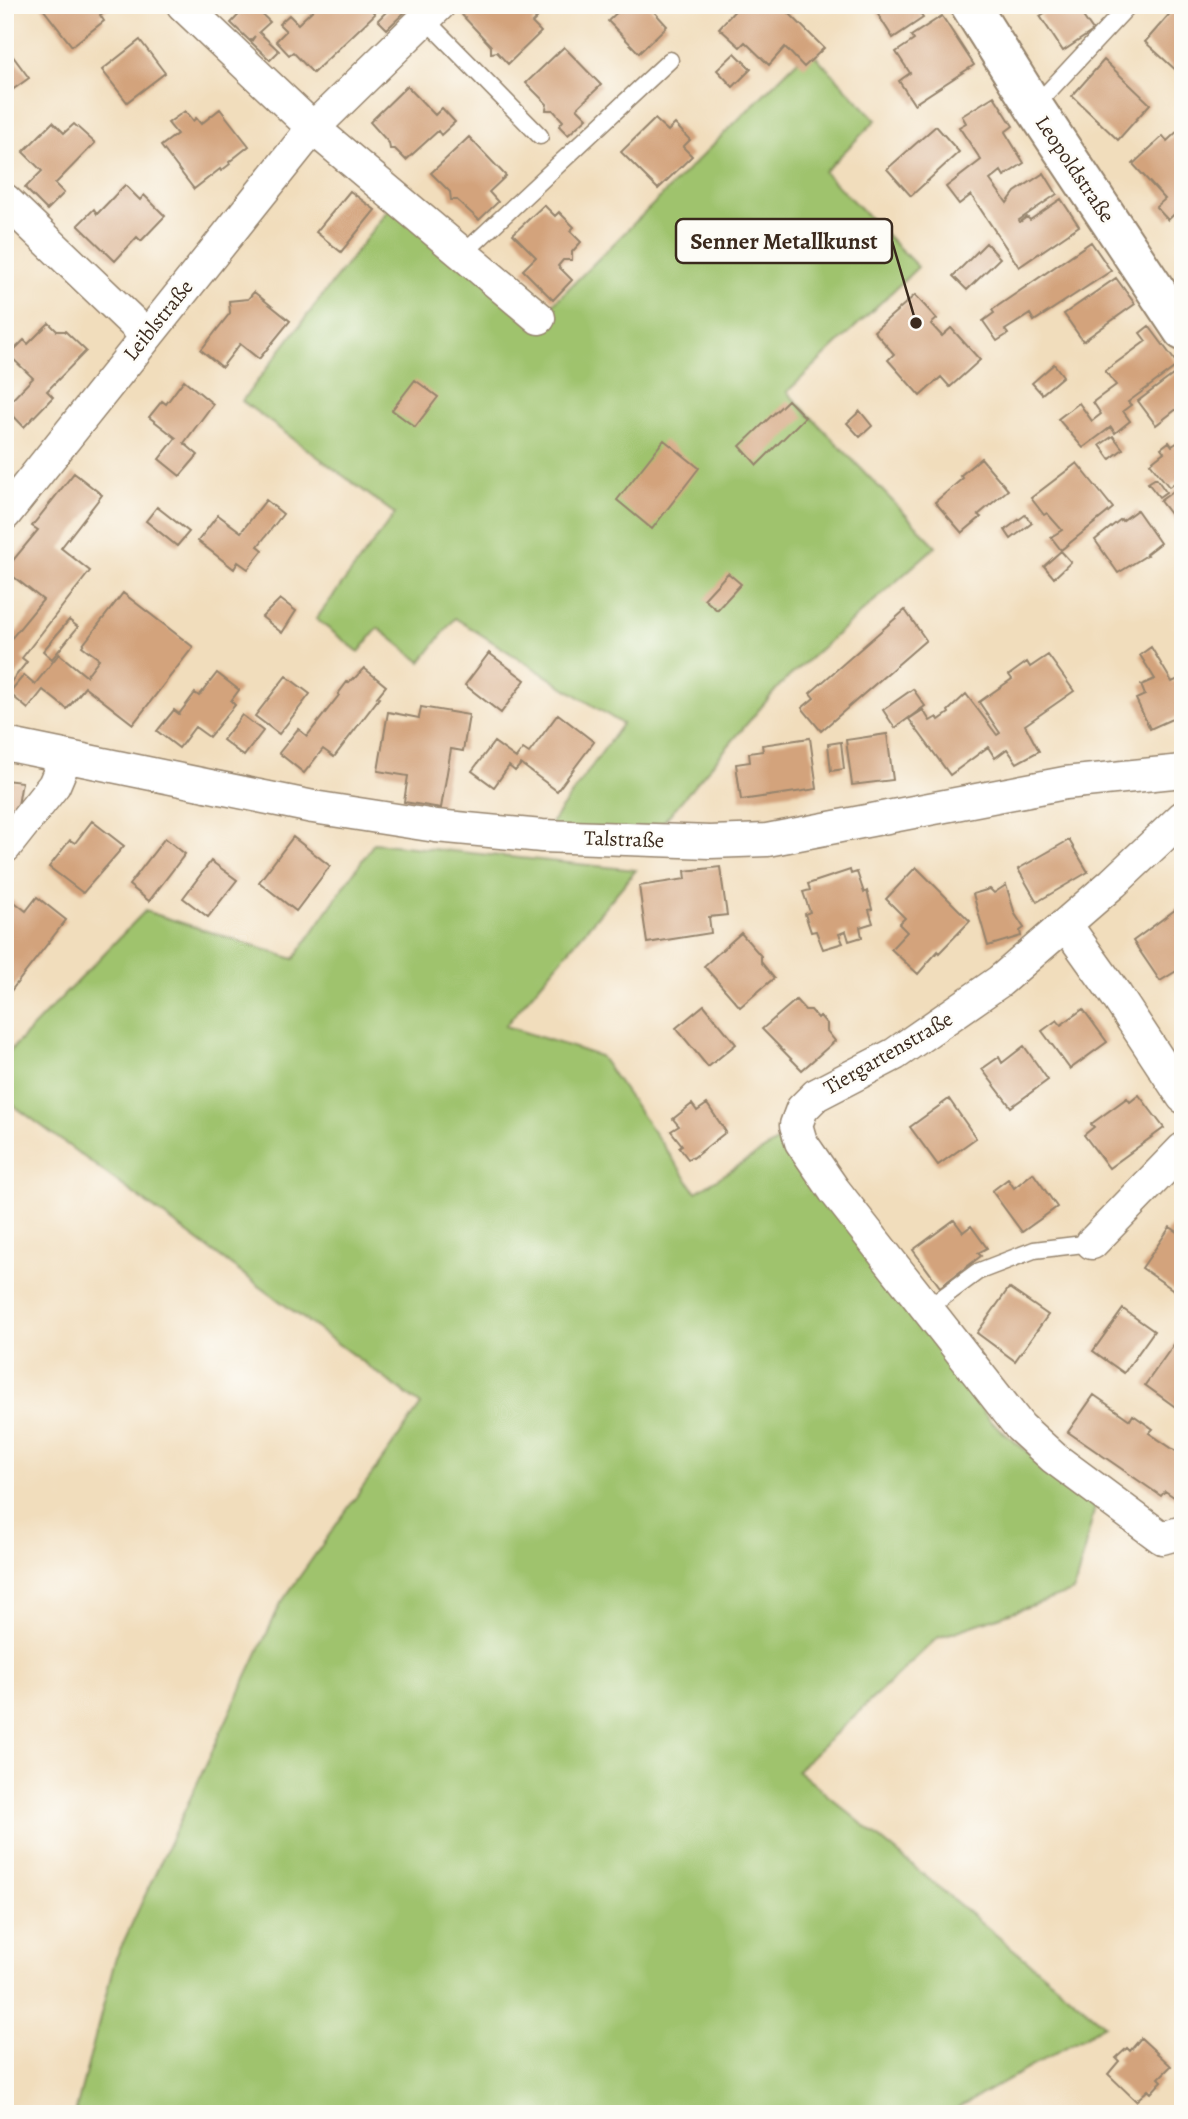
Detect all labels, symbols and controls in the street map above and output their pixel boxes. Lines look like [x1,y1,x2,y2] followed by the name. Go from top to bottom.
[1029,110,1121,228] street label: Leopoldstraße
[676,219,892,263] callout: Senner Metallkunst
[690,226,878,257] text: Senner Metallkunst
[117,274,199,366] street label: Leiblstraße
[583,824,665,854] street label: Talstraße
[818,1005,958,1101] street label: Tiergartenstraße

